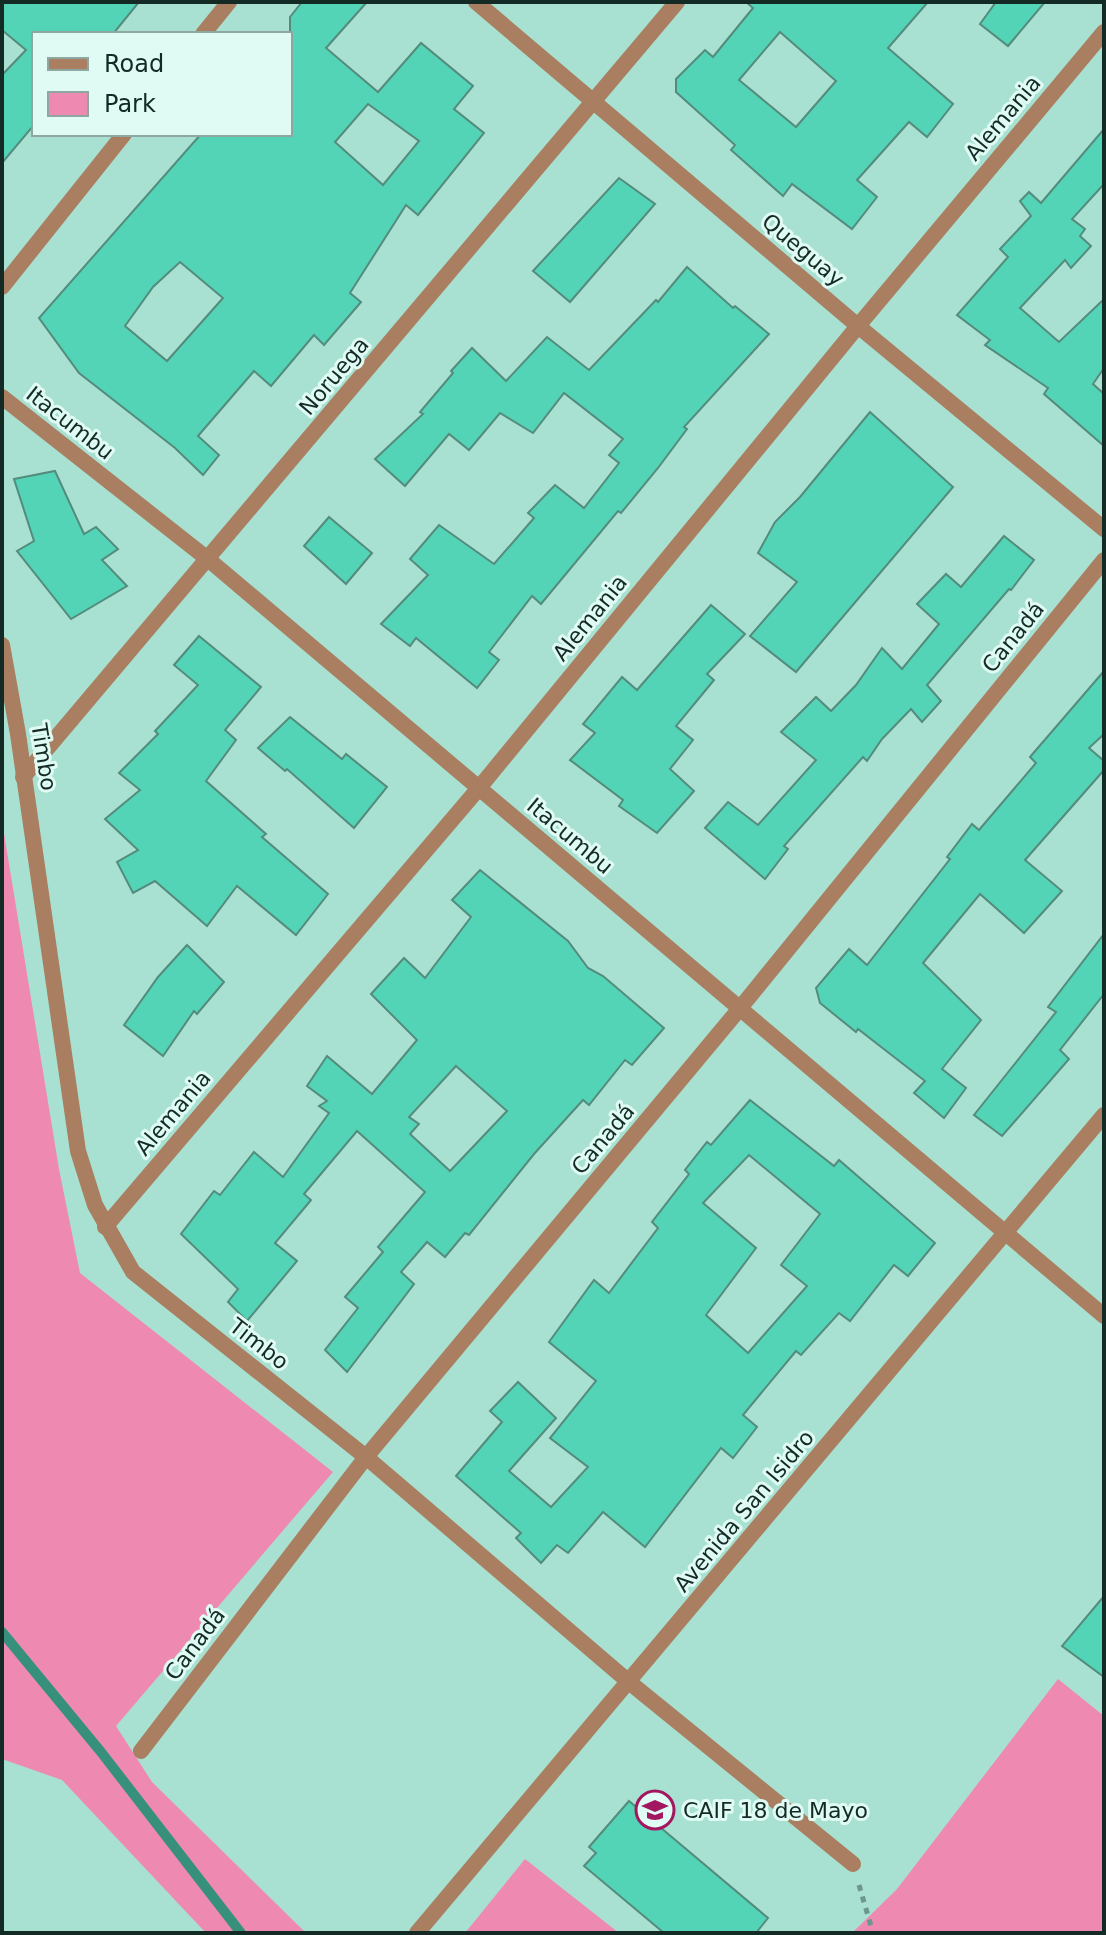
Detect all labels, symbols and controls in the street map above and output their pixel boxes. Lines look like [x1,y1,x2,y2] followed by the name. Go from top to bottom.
[32,32,292,136] legend
[104,50,164,78] text: Road
[960,70,1046,166] street label: Alemania
[104,90,156,118] text: Park
[757,209,849,291] street label: Queguay
[294,332,374,420] street label: Noruega
[21,381,119,465] street label: Itacumbu
[548,570,632,666] street label: Alemania
[977,597,1049,677] street label: Canadá
[26,721,62,792] street label: Timbo
[522,793,618,879] street label: Itacumbu
[130,1065,216,1161] street label: Alemania
[567,1099,639,1179] street label: Canadá
[224,1313,293,1375] street label: Timbo
[669,1425,819,1597] street label: Avenida San Isidro
[160,1603,230,1685] street label: Canadá
[634,1789,676,1831] school or university icon: CAIF 18 de Mayo
[683,1798,868,1823] place label: CAIF 18 de Mayo

